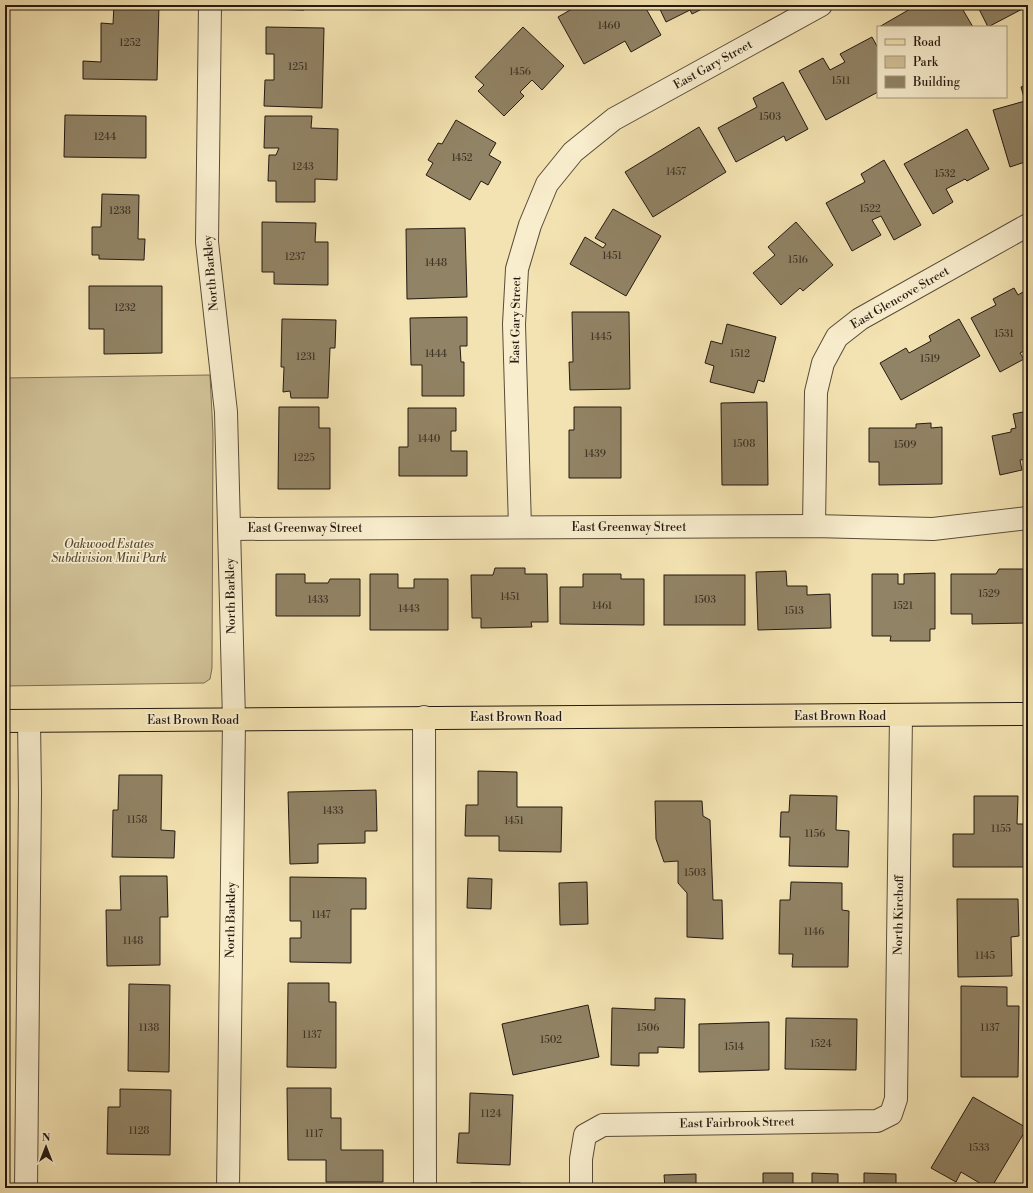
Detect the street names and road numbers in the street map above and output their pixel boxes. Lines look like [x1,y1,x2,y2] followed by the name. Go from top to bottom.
[671,37,756,93] street label: East Gary Street
[200,234,222,312] street label: North Barkley
[848,263,953,332] street label: East Glencove Street
[508,275,524,364] street label: East Gary Street
[572,520,687,535] street label: East Greenway Street
[248,521,363,536] street label: East Greenway Street
[223,558,239,634] street label: North Barkley
[794,709,886,724] street label: East Brown Road
[470,710,562,725] street label: East Brown Road
[147,713,239,728] street label: East Brown Road
[891,874,907,955] street label: North Kirchoff
[223,882,239,958] street label: North Barkley
[679,1114,796,1132] street label: East Fairbrook Street

